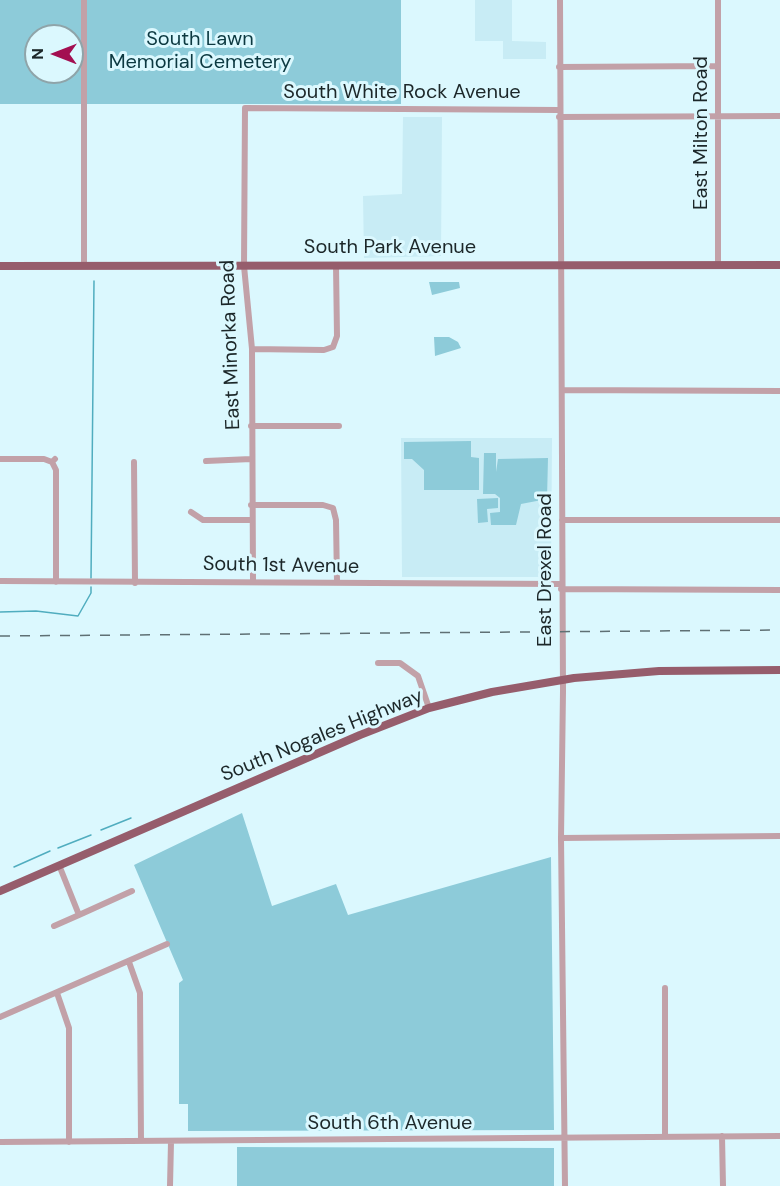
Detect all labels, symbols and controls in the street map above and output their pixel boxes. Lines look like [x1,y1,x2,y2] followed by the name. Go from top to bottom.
[24,24,84,84] north arrow
[109,28,291,75] park label: South Lawn Memorial Cemetery
[27,48,48,60] text: N
[690,56,714,210] street label: East Milton Road
[283,81,521,105] street label: South White Rock Avenue
[304,236,476,260] street label: South Park Avenue
[216,260,246,430] street label: East Minorka Road
[534,493,558,647] street label: East Drexel Road
[203,553,359,579] street label: South 1st Avenue
[217,684,427,788] street label: South Nogales Highway
[308,1112,472,1136] street label: South 6th Avenue

